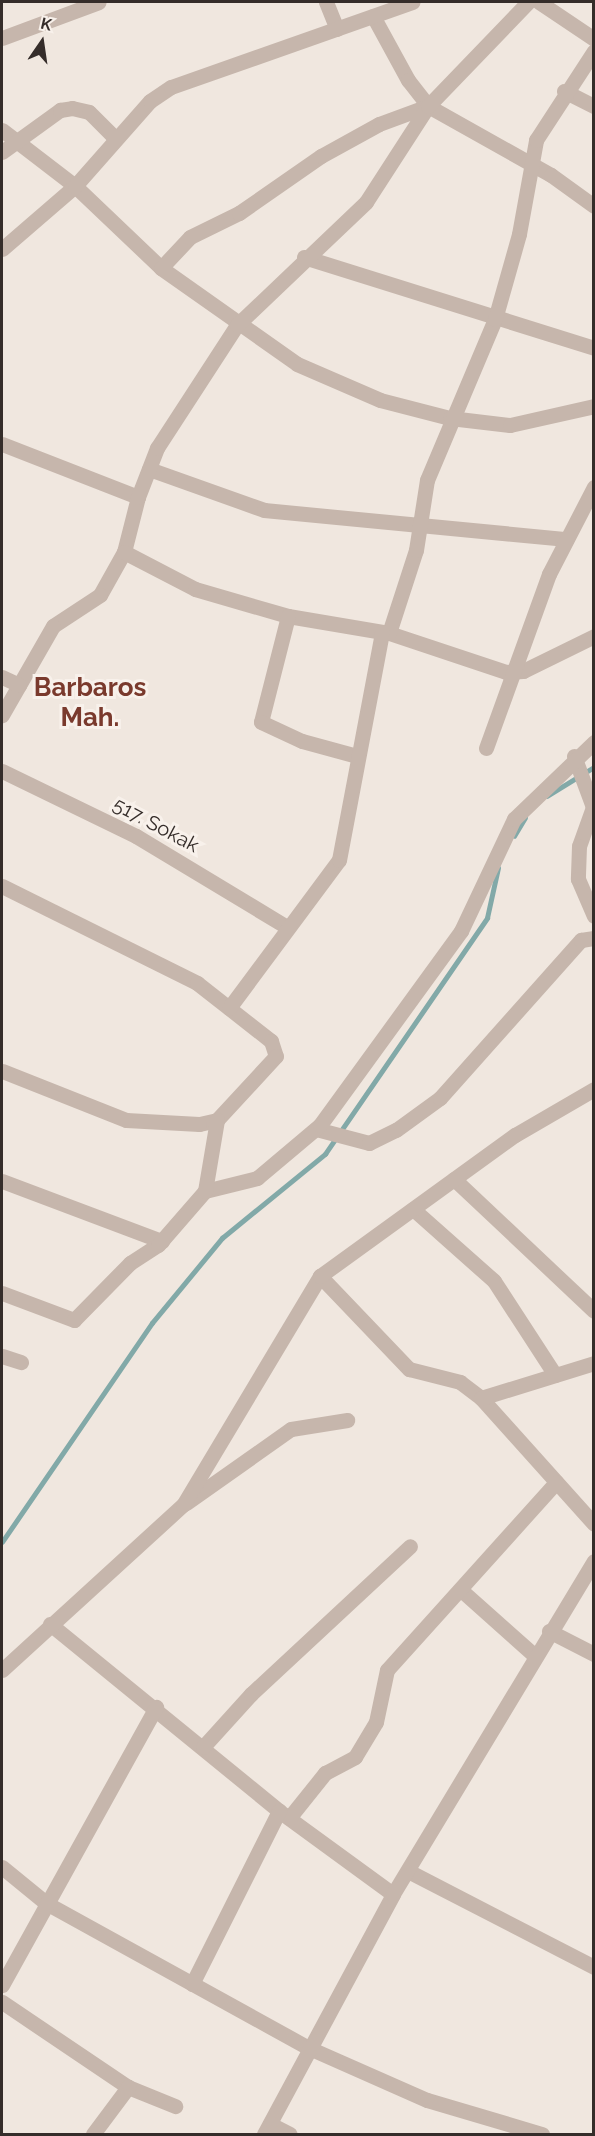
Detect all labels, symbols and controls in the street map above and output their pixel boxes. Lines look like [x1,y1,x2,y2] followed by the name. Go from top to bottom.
[12,12,72,72] north arrow
[39,14,54,34] text: K
[34,672,146,734] district label: Barbaros Mah.
[109,792,203,858] street label: 517. Sokak

